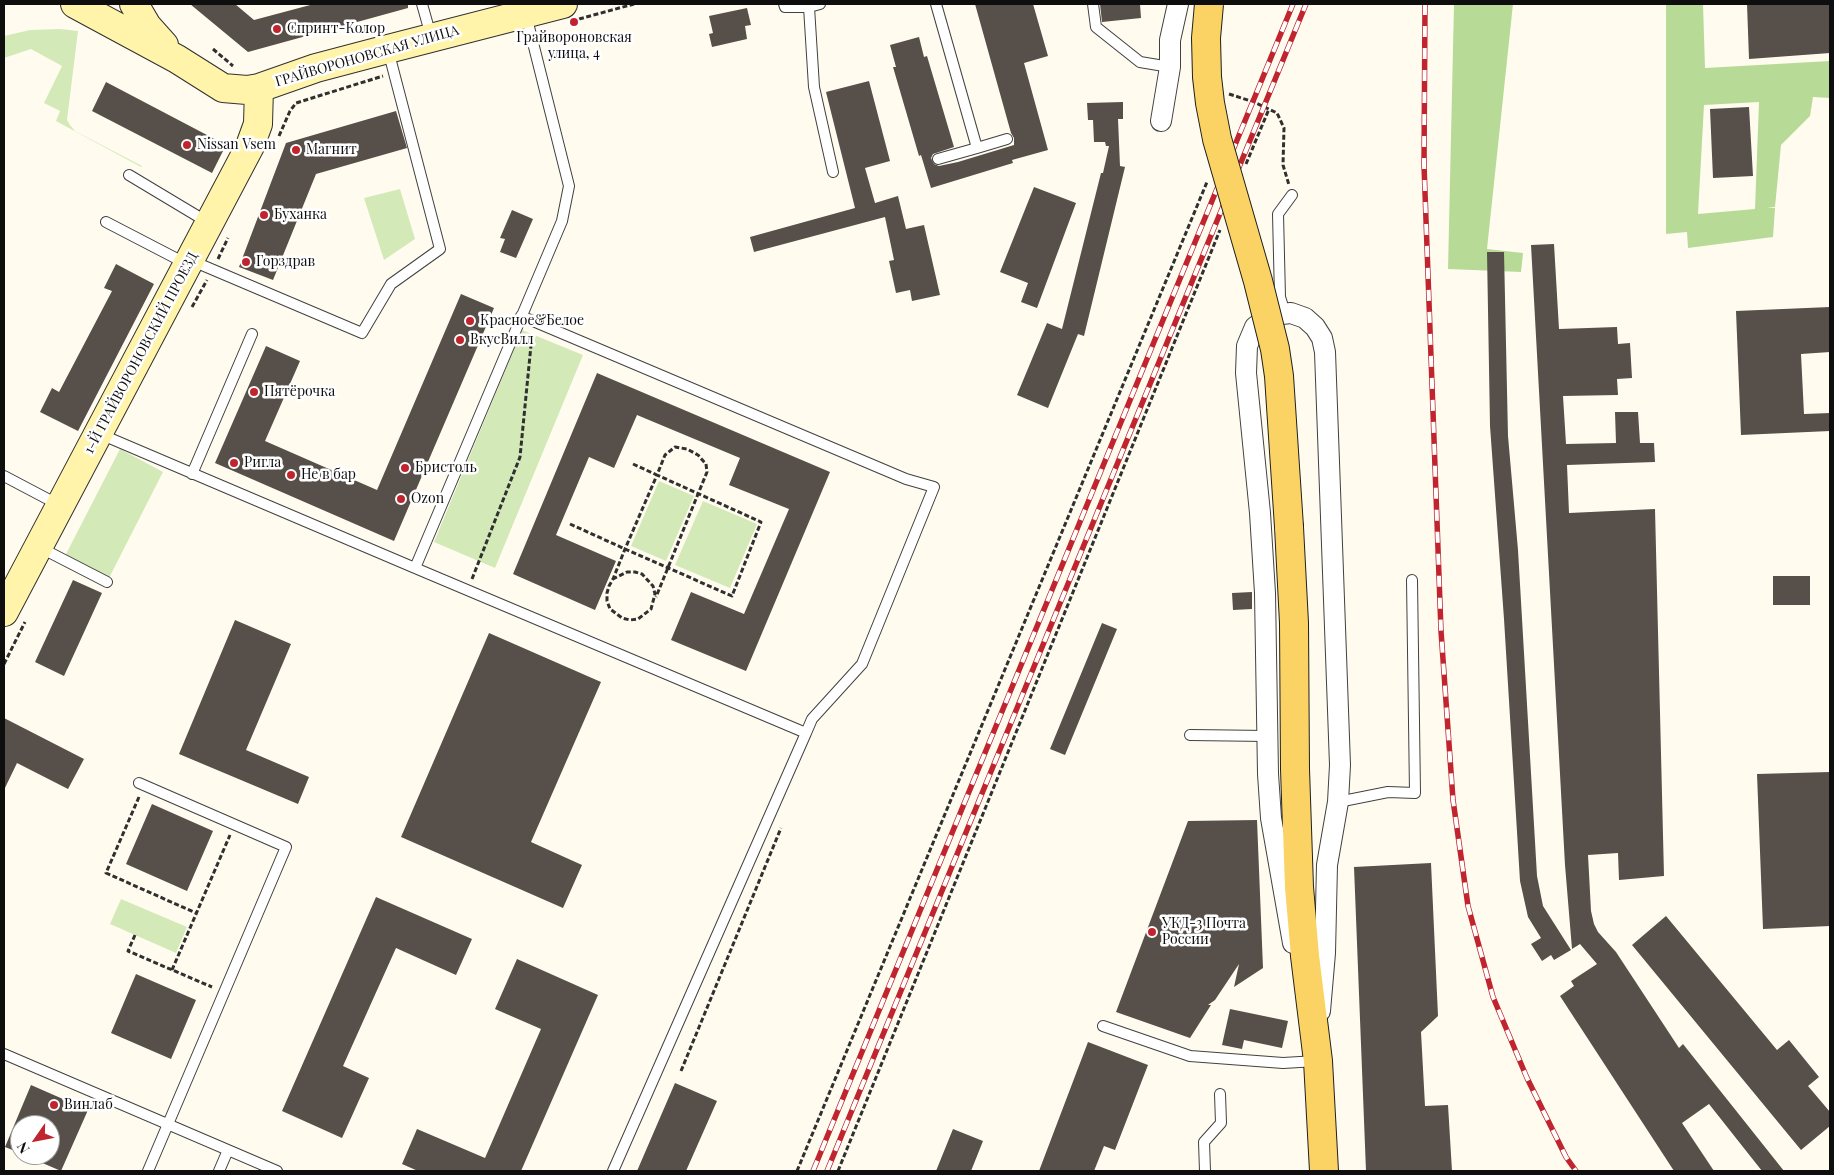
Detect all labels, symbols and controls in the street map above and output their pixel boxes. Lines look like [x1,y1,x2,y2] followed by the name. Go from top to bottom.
[568,16,580,28] marker: Грайвороновская улица, 4
[287,21,385,37] place label: Спринт-Колор
[273,22,461,90] street label: ГРАЙВОРОНОВСКАЯ УЛИЦА
[271,23,283,35] marker: Спринт-Колор
[516,30,632,62] place label: Грайвороновская улица, 4
[197,137,276,153] place label: Nissan Vsem
[181,139,193,151] marker: Nissan Vsem
[306,142,357,158] place label: Магнит
[290,144,302,156] marker: Магнит
[274,207,327,223] place label: Буханка
[258,209,270,221] marker: Буханка
[81,249,201,457] street label: 1-Й ГРАЙВОРОНОВСКИЙ ПРОЕЗД
[256,254,315,270] place label: Горздрав
[240,256,252,268] marker: Горздрав
[480,313,584,329] place label: Красное&Белое
[464,315,476,327] marker: Красное&Белое
[470,332,534,348] place label: ВкусВилл
[454,334,466,346] marker: ВкусВилл
[264,384,335,400] place label: Пятёрочка
[248,386,260,398] marker: Пятёрочка
[244,455,281,471] place label: Ригла
[228,457,240,469] marker: Ригла
[415,460,477,476] place label: Бристоль
[399,462,411,474] marker: Бристоль
[301,467,356,483] place label: Не в бар
[285,469,297,481] marker: Не в бар
[411,491,444,507] place label: Ozon
[395,493,407,505] marker: Ozon
[1162,916,1246,949] place label: УКД-3 Почта России
[1146,926,1158,938] marker: УКД-3 Почта России
[64,1097,113,1113] place label: Винлаб
[48,1099,60,1111] marker: Винлаб
[10,1115,60,1165] north arrow
[12,1138,34,1157] text: N

